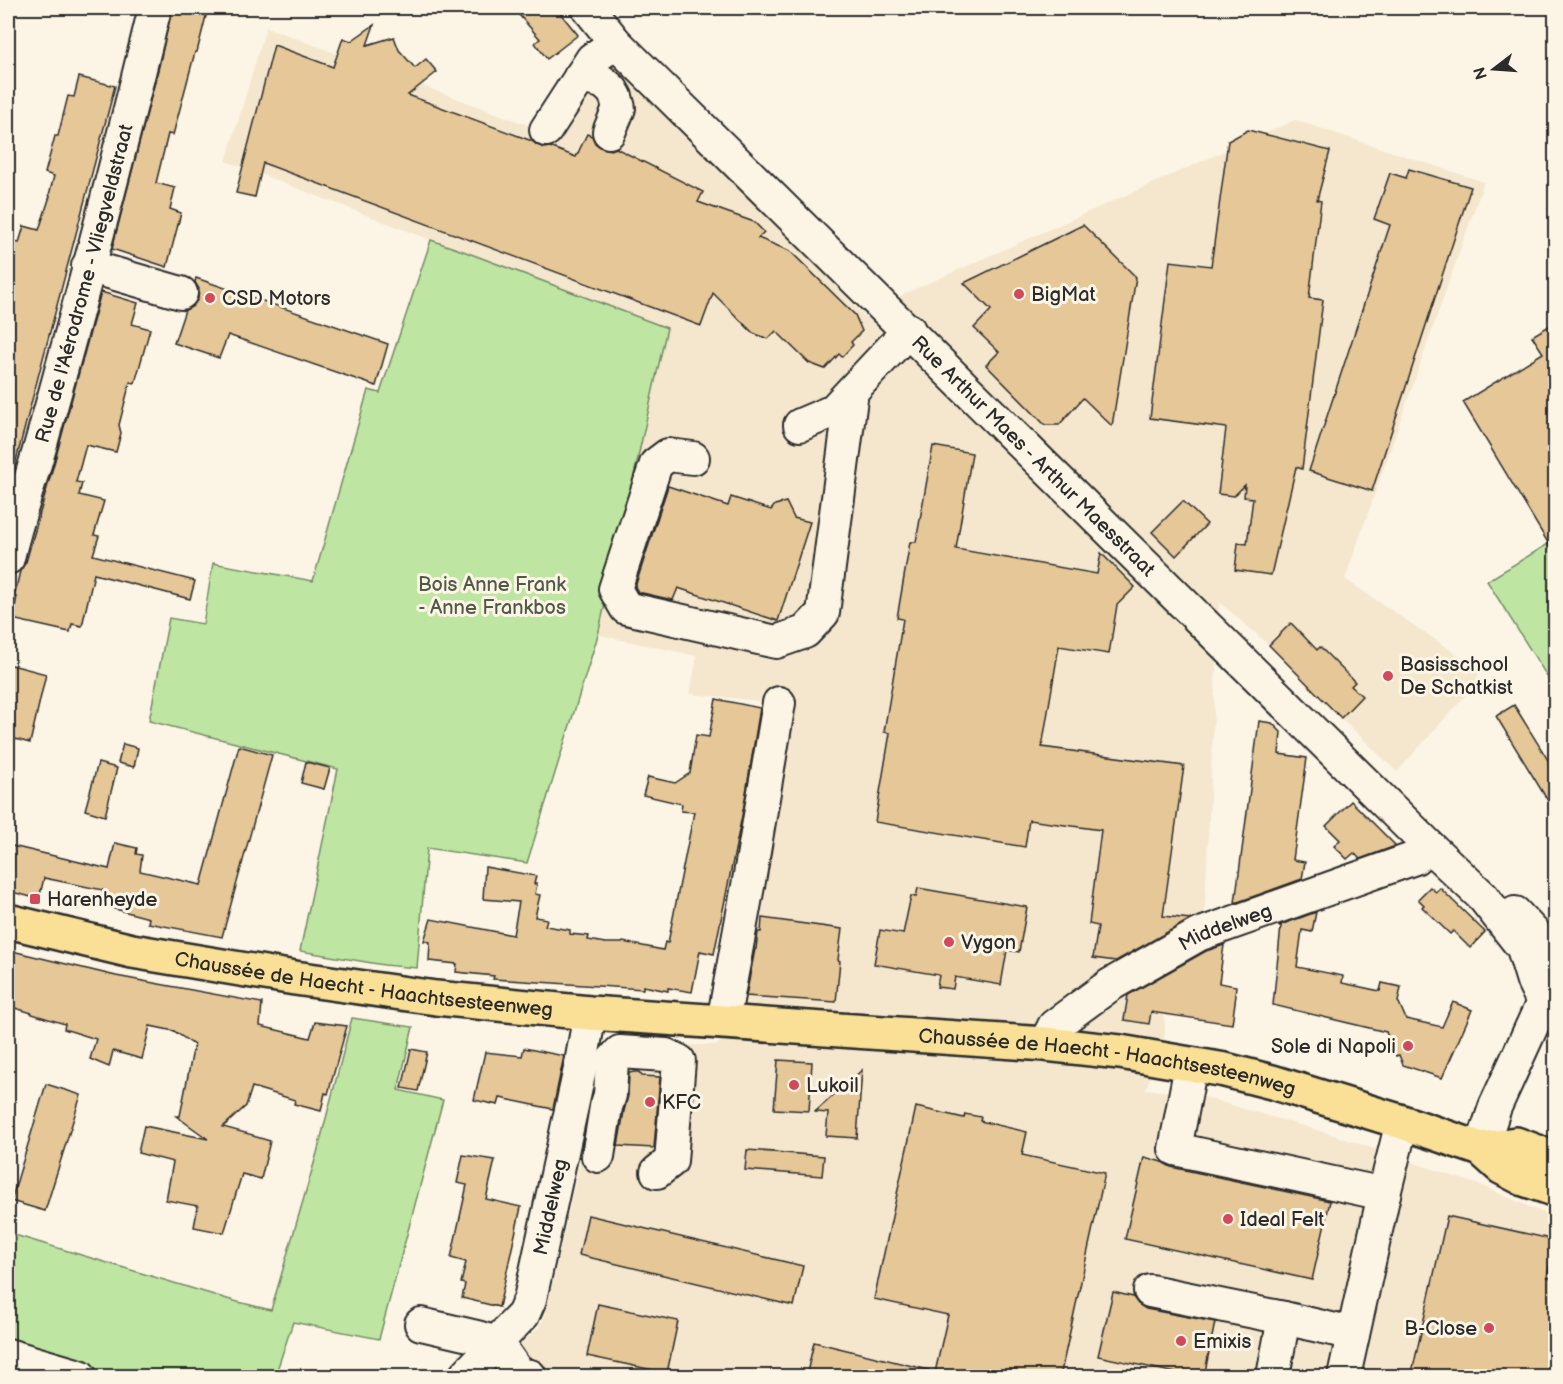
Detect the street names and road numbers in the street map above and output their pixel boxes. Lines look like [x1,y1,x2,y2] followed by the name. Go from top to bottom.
[31,122,139,446] street label: Rue de l'Aérodrome - Vliegveldstraat
[906,331,1160,582] street label: Rue Arthur Maes - Arthur Maesstraat
[1175,899,1275,957] street label: Middelweg
[173,947,554,1022] street label: Chaussée de Haecht - Haachtsesteenweg
[918,1024,1299,1102] street label: Chaussée de Haecht - Haachtsesteenweg
[529,1157,573,1257] street label: Middelweg

